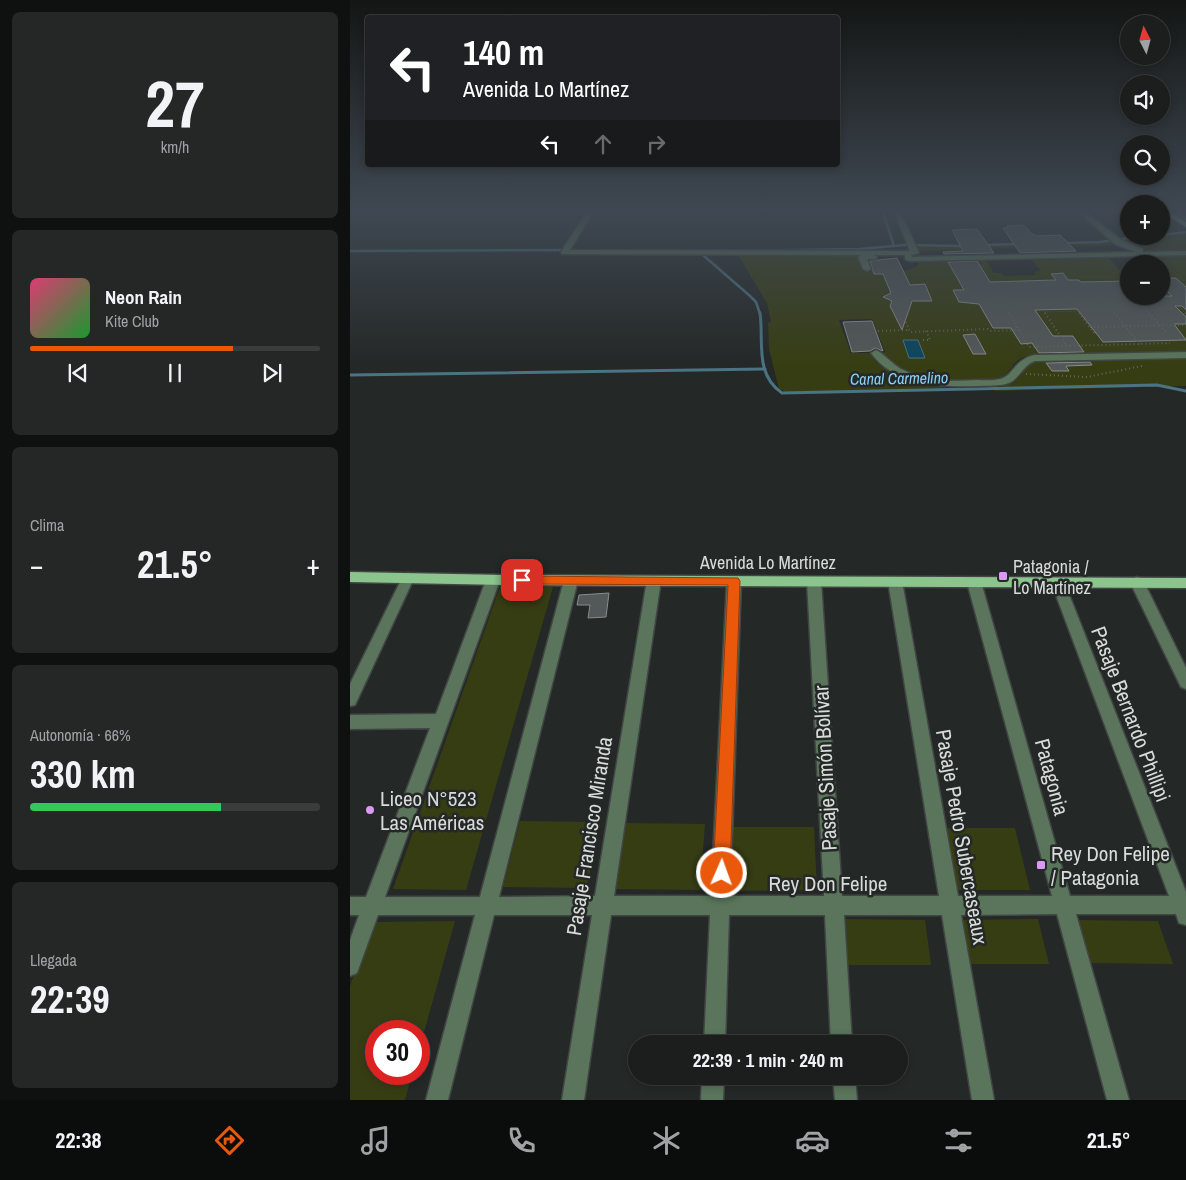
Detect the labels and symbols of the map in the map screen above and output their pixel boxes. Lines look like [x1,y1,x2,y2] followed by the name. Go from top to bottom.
[1120,15,1170,65] north arrow
[850,366,948,390] water label: Canal Carmelino
[699,550,836,575] street label: Avenida Lo Martínez
[1013,554,1091,600] place label: Patagonia / Lo Martínez
[501,559,543,601] pin
[997,570,1009,582] marker: Patagonia / Lo Martínez
[1084,622,1178,806] street label: Pasaje Bernardo Phillipi
[806,684,844,851] street label: Pasaje Simón Bolívar
[929,727,995,947] street label: Pasaje Pedro Subercaseaux
[559,734,619,938] street label: Pasaje Francisco Miranda
[1028,735,1076,819] street label: Patagonia
[380,784,484,837] place label: Liceo N°523 Las Américas
[364,804,376,816] marker: Liceo N°523 Las Américas
[1051,839,1170,892] place label: Rey Don Felipe / Patagonia
[695,846,747,898] position arrow
[1035,859,1047,871] marker: Rey Don Felipe / Patagonia
[769,869,887,898] street label: Rey Don Felipe
[365,1020,430,1085] speed limit sign: 30

